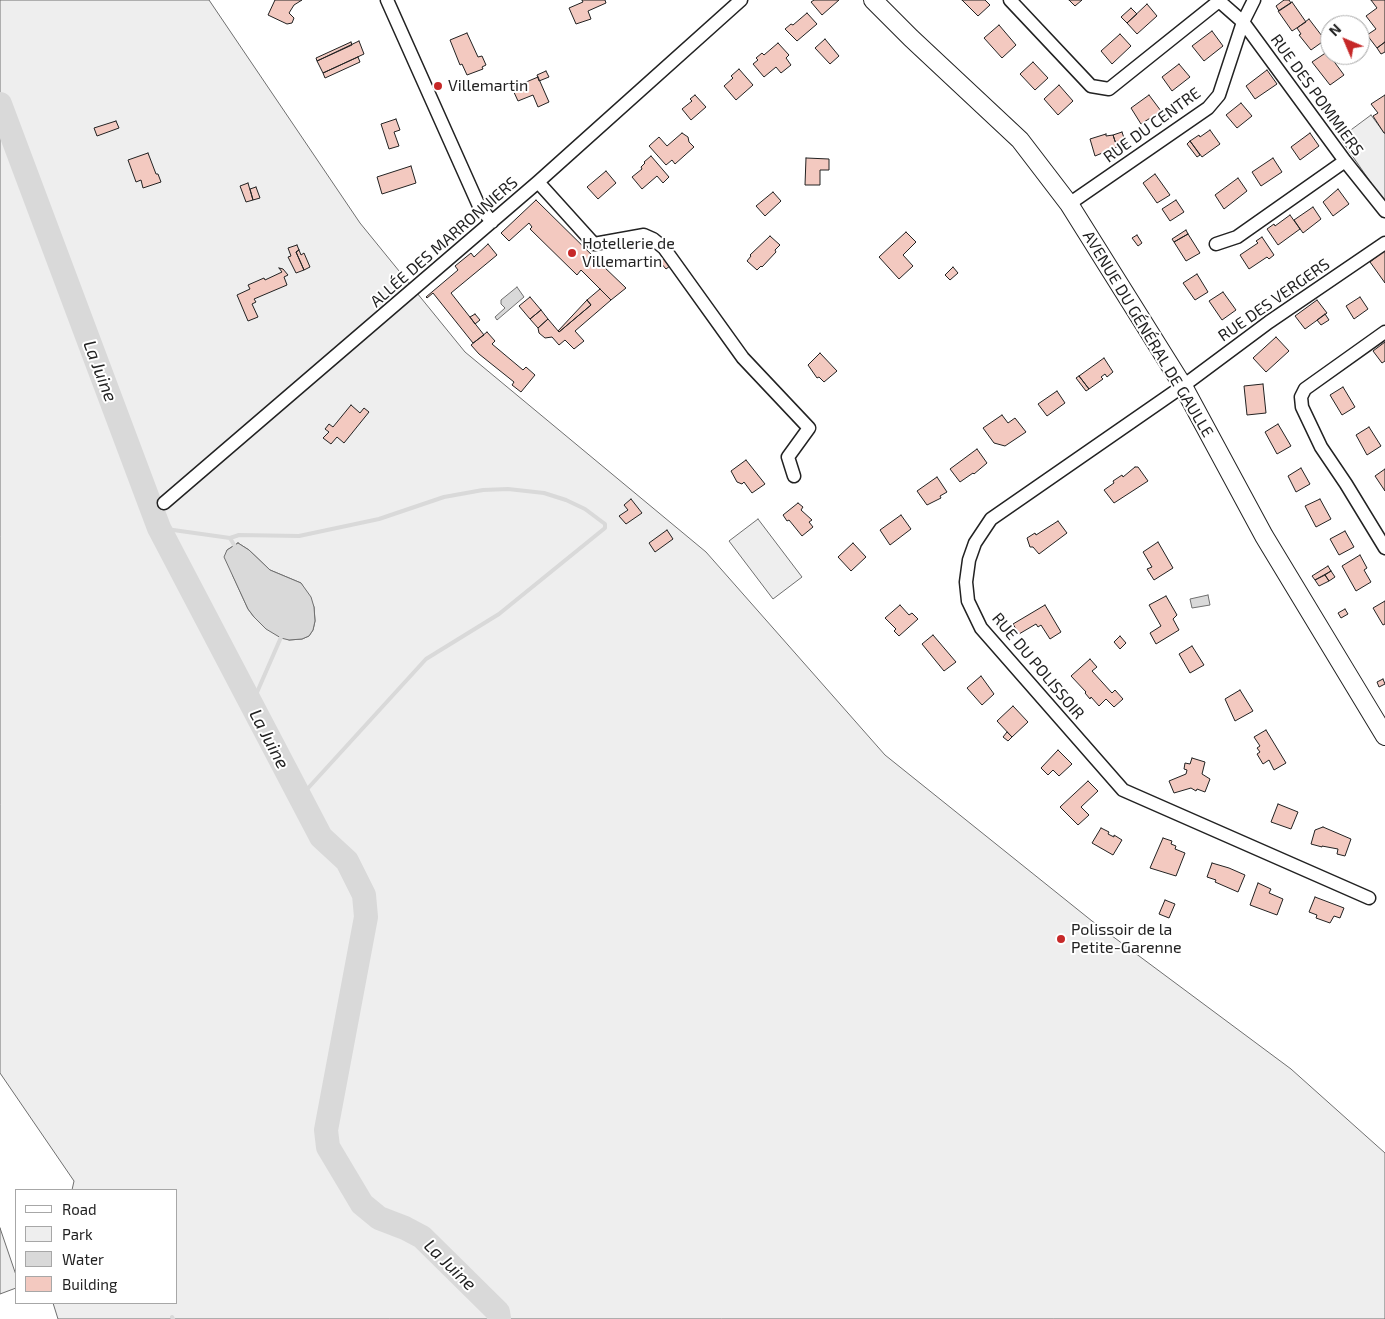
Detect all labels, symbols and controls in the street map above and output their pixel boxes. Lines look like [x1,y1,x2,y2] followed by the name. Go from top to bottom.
[1320,15,1370,65] north arrow
[1325,20,1344,39] text: N
[1266,31,1368,159] street label: RUE DES POMMIERS
[448,76,528,96] place label: Villemartin
[432,80,444,92] marker: Villemartin
[1100,83,1204,167] street label: RUE DU CENTRE
[366,173,522,311] street label: ALLÉE DES MARRONNIERS
[1079,227,1217,441] street label: AVENUE DU GÉNÉRAL DE GAULLE
[582,234,675,272] place label: Hotellerie de Villemartin
[566,247,578,259] marker: Hotellerie de Villemartin
[1215,254,1333,346] street label: RUE DES VERGERS
[78,337,122,405] water label: La Juine
[988,609,1088,723] street label: RUE DU POLISSOIR
[244,706,294,772] water label: La Juine
[1071,920,1182,958] place label: Polissoir de la Petite-Garenne
[1055,933,1067,945] marker: Polissoir de la Petite-Garenne
[15,1189,178,1304] legend
[62,1200,97,1218] text: Road
[62,1225,93,1243] text: Park
[419,1235,481,1295] water label: La Juine
[62,1250,104,1268] text: Water
[62,1275,117,1293] text: Building

